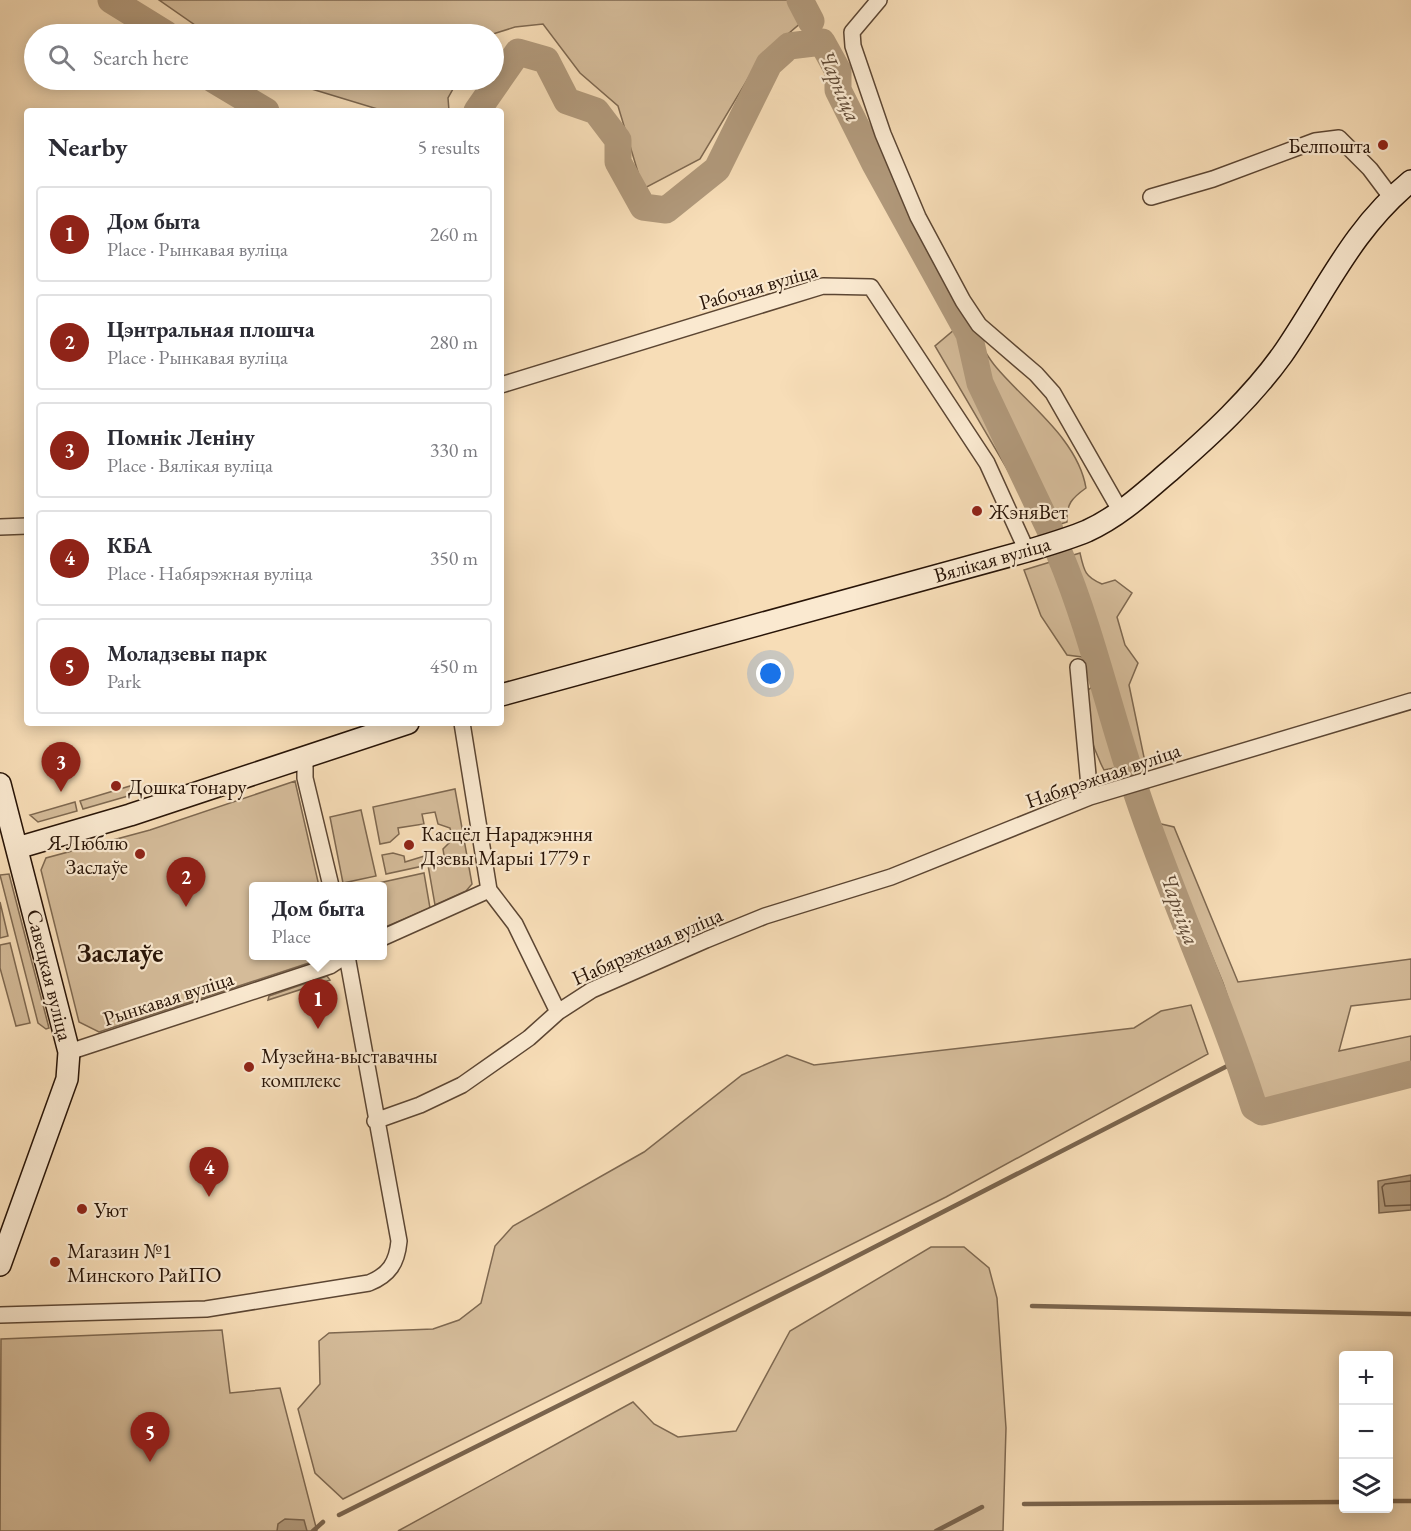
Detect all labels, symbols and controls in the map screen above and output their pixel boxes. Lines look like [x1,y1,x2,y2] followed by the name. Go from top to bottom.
[24,24,504,90] search box
[45,41,78,74] icon: search
[93,43,188,72] text: Search here
[812,46,868,126] water label: Чарніца
[48,130,128,164] text: Nearby
[1288,132,1372,159] place label: Белпошта
[417,134,480,160] text: 5 results
[1376,138,1390,152] marker: Белпошта
[107,207,200,236] text: Дом быта
[64,221,75,247] text: 1
[430,221,478,247] text: 260 m
[107,236,288,262] text: Place · Рынкавая вуліца
[696,256,821,316] street label: Рабочая вуліца
[107,315,315,344] text: Цэнтральная плошча
[64,329,75,355] text: 2
[430,329,478,355] text: 280 m
[107,344,288,370] text: Place · Рынкавая вуліца
[107,423,255,452] text: Помнік Леніну
[64,437,75,463] text: 3
[430,437,478,463] text: 330 m
[107,452,273,478] text: Place · Вялікая вуліца
[988,498,1068,525] place label: ЖэняВет
[970,504,984,518] marker: ЖэняВет
[930,529,1054,589] street label: Вялікая вуліца
[107,531,152,560] text: КБА
[64,545,75,571] text: 4
[430,545,478,571] text: 350 m
[107,560,313,586] text: Place · Набярэжная вуліца
[107,639,267,668] text: Моладзевы парк
[64,653,75,679] text: 5
[430,653,478,679] text: 450 m
[756,659,785,688] your location
[107,668,141,694] text: Park
[1022,736,1185,814] street label: Набярэжная вуліца
[42,742,80,792] pin: 3
[128,773,248,800] place label: Дошка гонару
[109,779,123,793] marker: Дошка гонару
[421,820,593,871] place label: Касцёл Нараджэння Дзевы Марыі 1779 г
[47,829,128,880] place label: Я Люблю Заслаўе
[402,838,416,852] marker: Касцёл Нараджэння Дзевы Марыі 1779 г
[133,847,147,861] marker: Я Люблю Заслаўе
[166,858,206,907] pin: 2
[1154,869,1206,949] water label: Чарніца
[249,882,387,960] popup
[271,894,365,923] text: Дом быта
[568,900,727,991] street label: Набярэжная вуліца
[21,906,80,1044] street label: Савецкая вуліца
[271,923,311,949] text: Place
[76,935,164,970] district label: Заслаўе
[99,964,237,1032] street label: Рынкавая вуліца
[298,980,338,1029] pin: 1
[261,1042,438,1093] place label: Музейна-выставачны комплекс
[242,1060,256,1074] marker: Музейна-выставачны комплекс
[190,1148,228,1197] pin: 4
[93,1196,128,1223] place label: Уют
[75,1202,89,1216] marker: Уют
[67,1237,222,1288] place label: Магазин №1 Минского РайПО
[48,1255,62,1269] marker: Магазин №1 Минского РайПО
[1339,1351,1393,1513] map controls
[1339,1351,1393,1405] button: +
[1339,1405,1393,1459] button: −
[130,1412,170,1462] pin: 5
[1339,1459,1393,1513] button: layers

